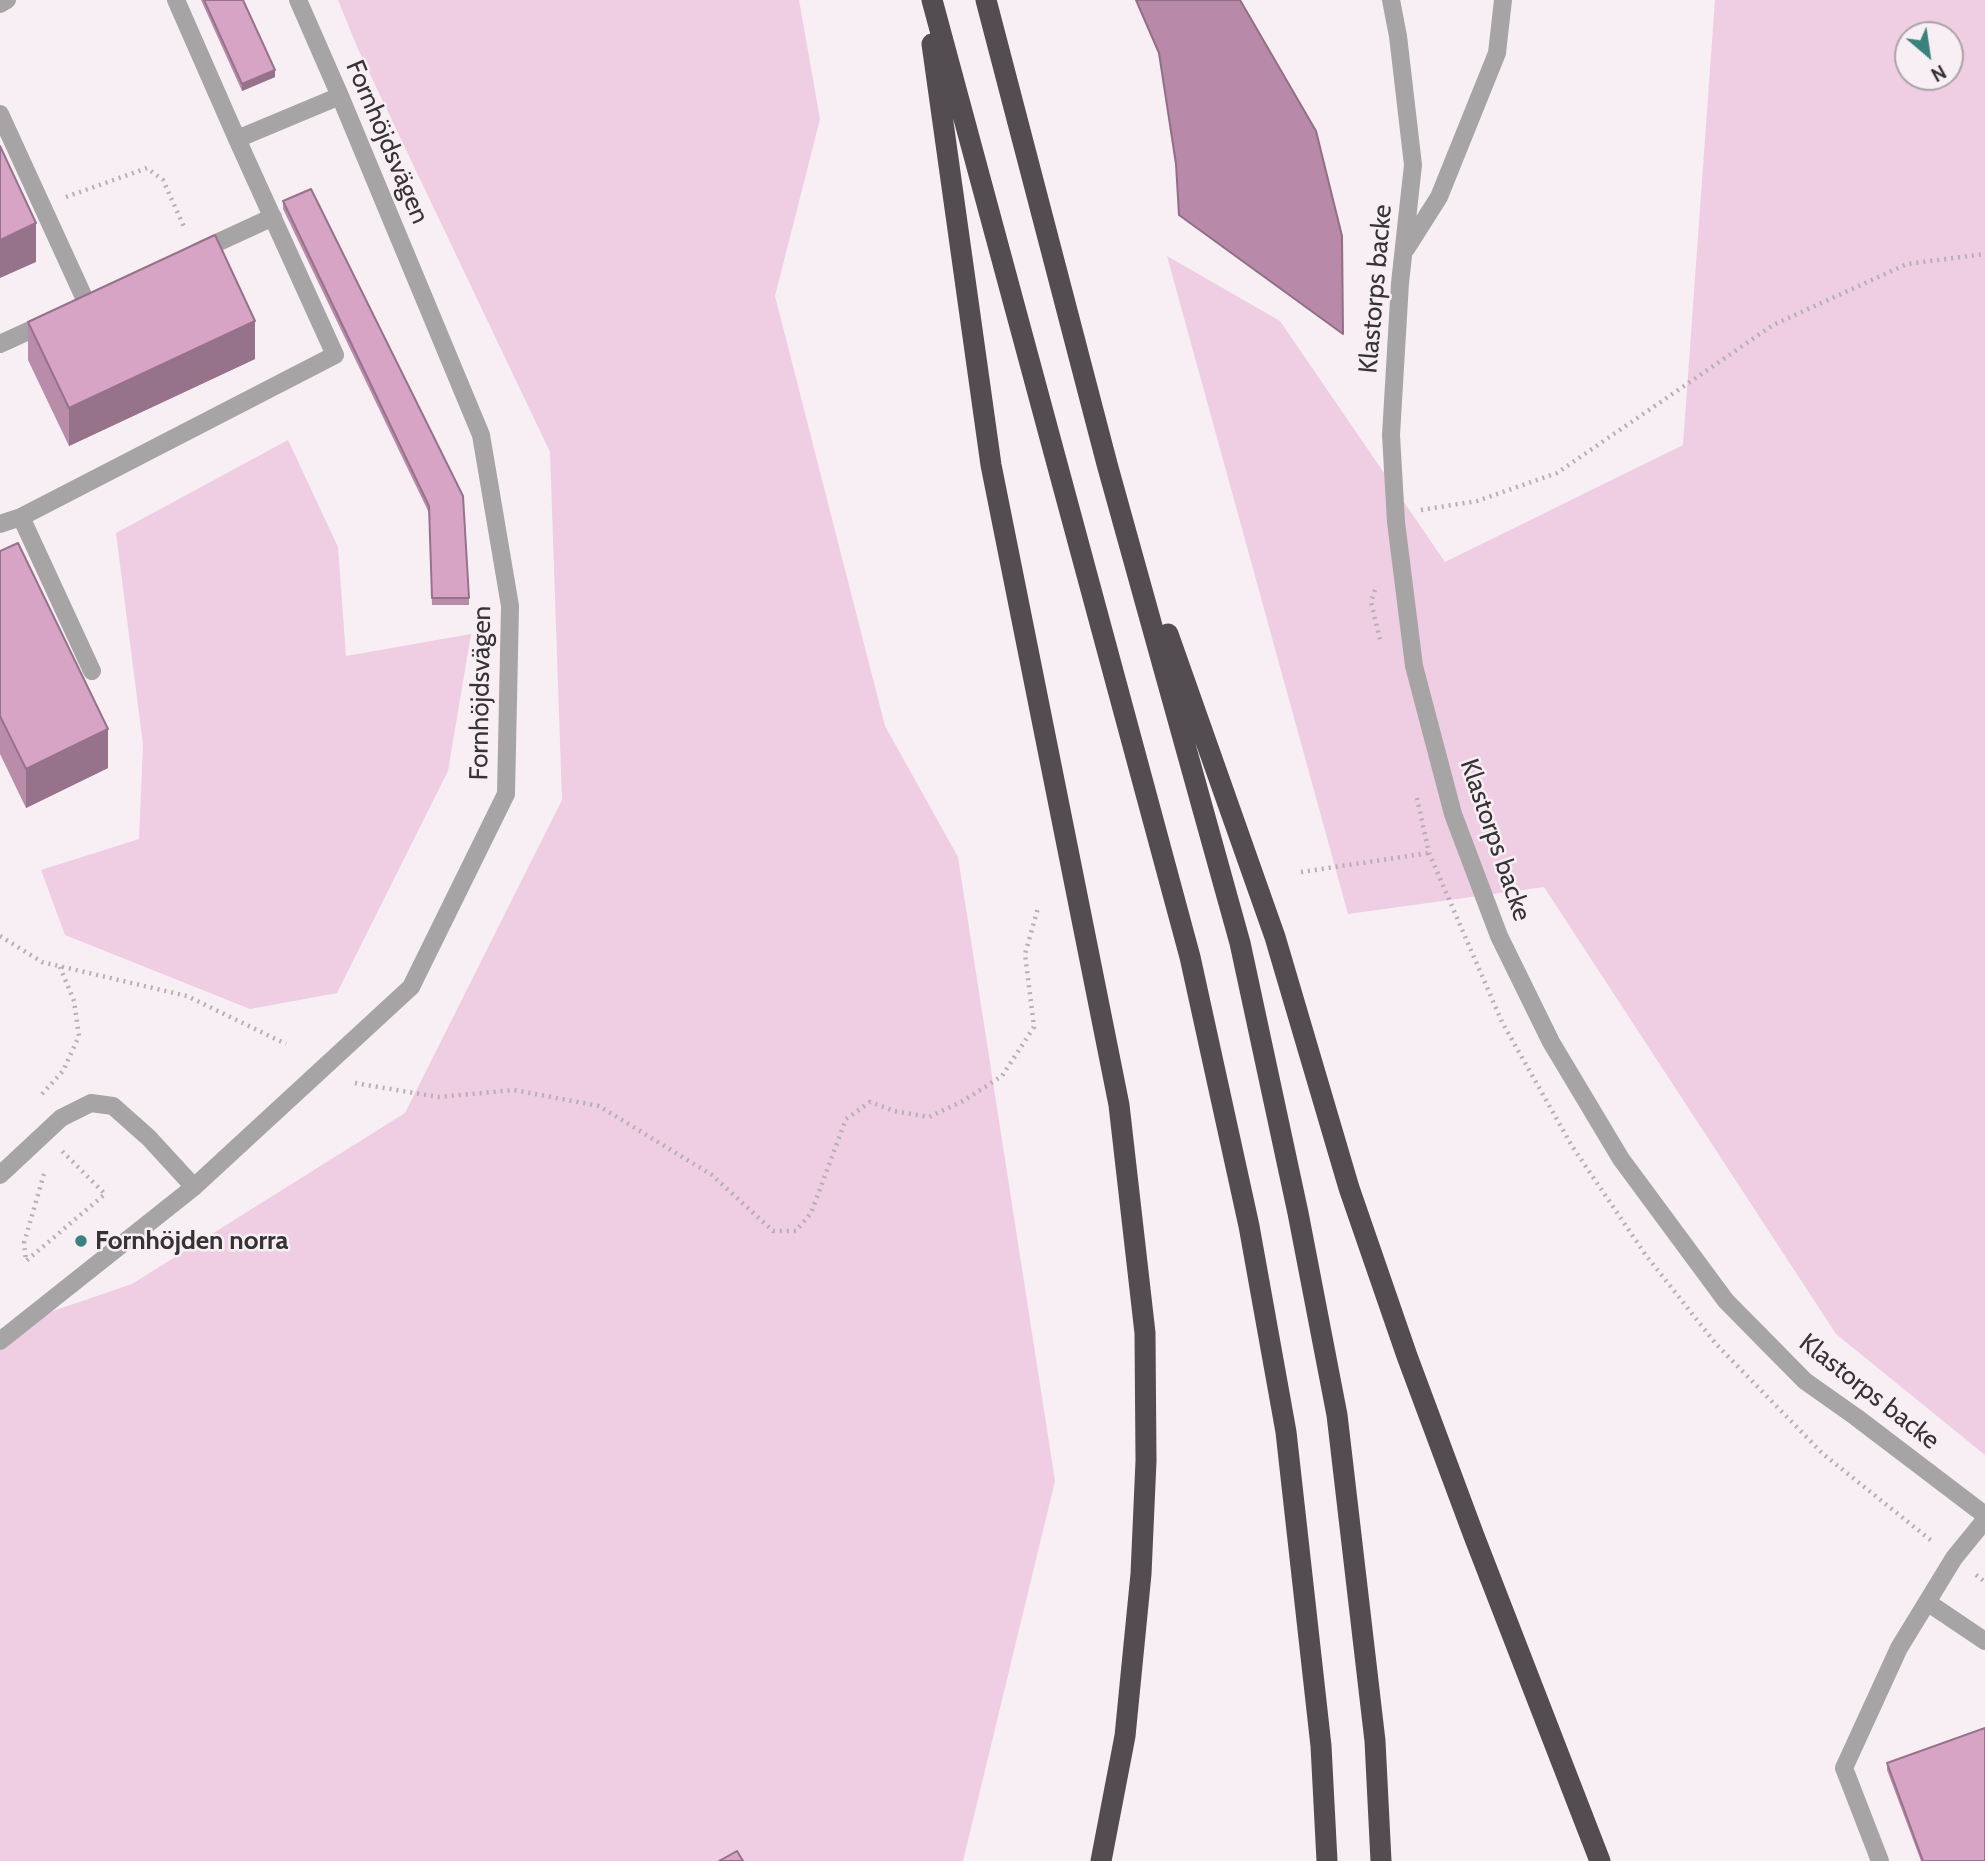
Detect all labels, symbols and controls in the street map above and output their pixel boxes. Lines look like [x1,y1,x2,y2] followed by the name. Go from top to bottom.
[1894,21,1964,91] north arrow
[339,56,435,228] street label: Fornhöjdsvägen
[1927,60,1950,86] text: N
[1353,203,1399,375] street label: Klastorps backe
[464,605,498,781] street label: Fornhöjdsvägen
[1453,755,1537,925] street label: Klastorps backe
[95,1225,288,1257] place label: Fornhöjden norra
[73,1233,89,1249] marker: Fornhöjden norra
[1793,1328,1945,1456] street label: Klastorps backe

